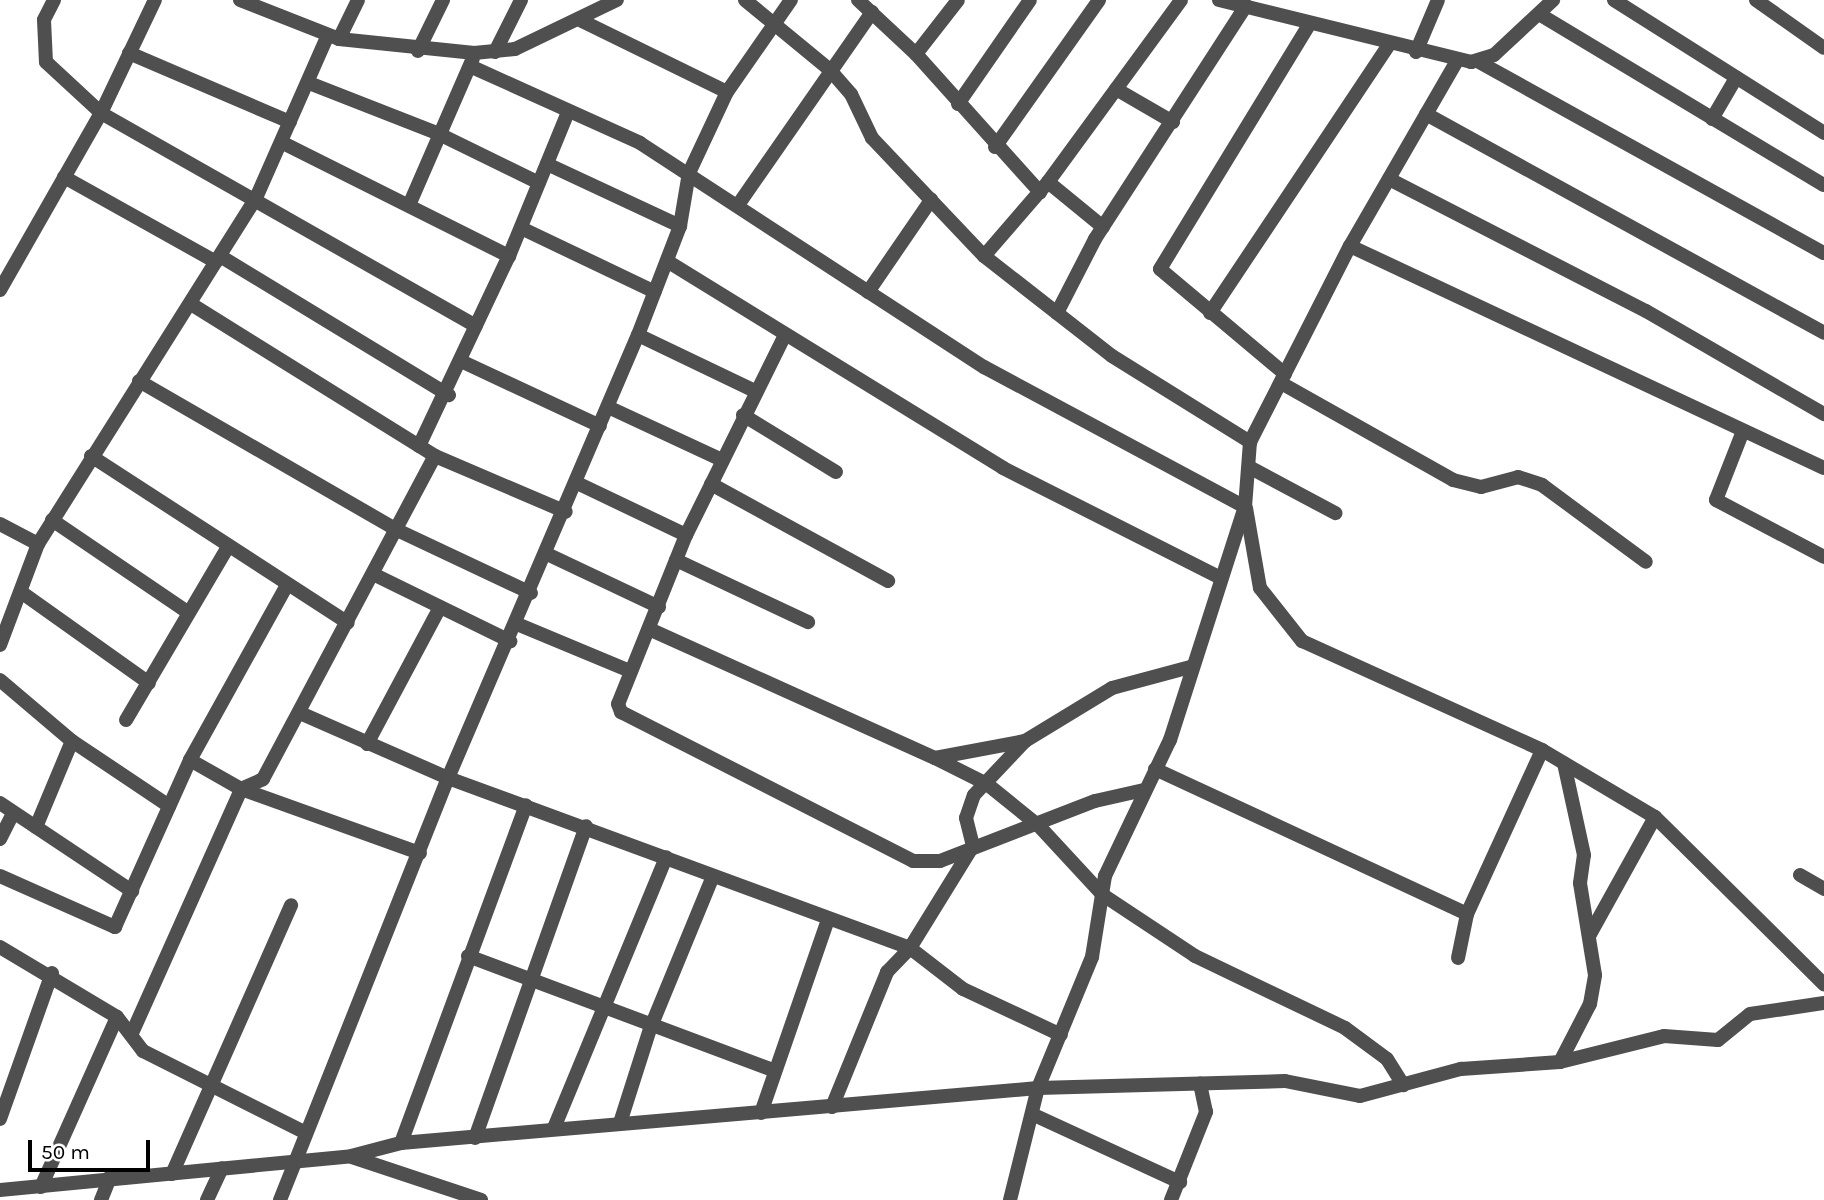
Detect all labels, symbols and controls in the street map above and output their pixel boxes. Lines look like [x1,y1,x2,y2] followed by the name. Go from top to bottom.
[32,1126,154,1170] scale bar
[41,1140,90,1164] text: 50 m

